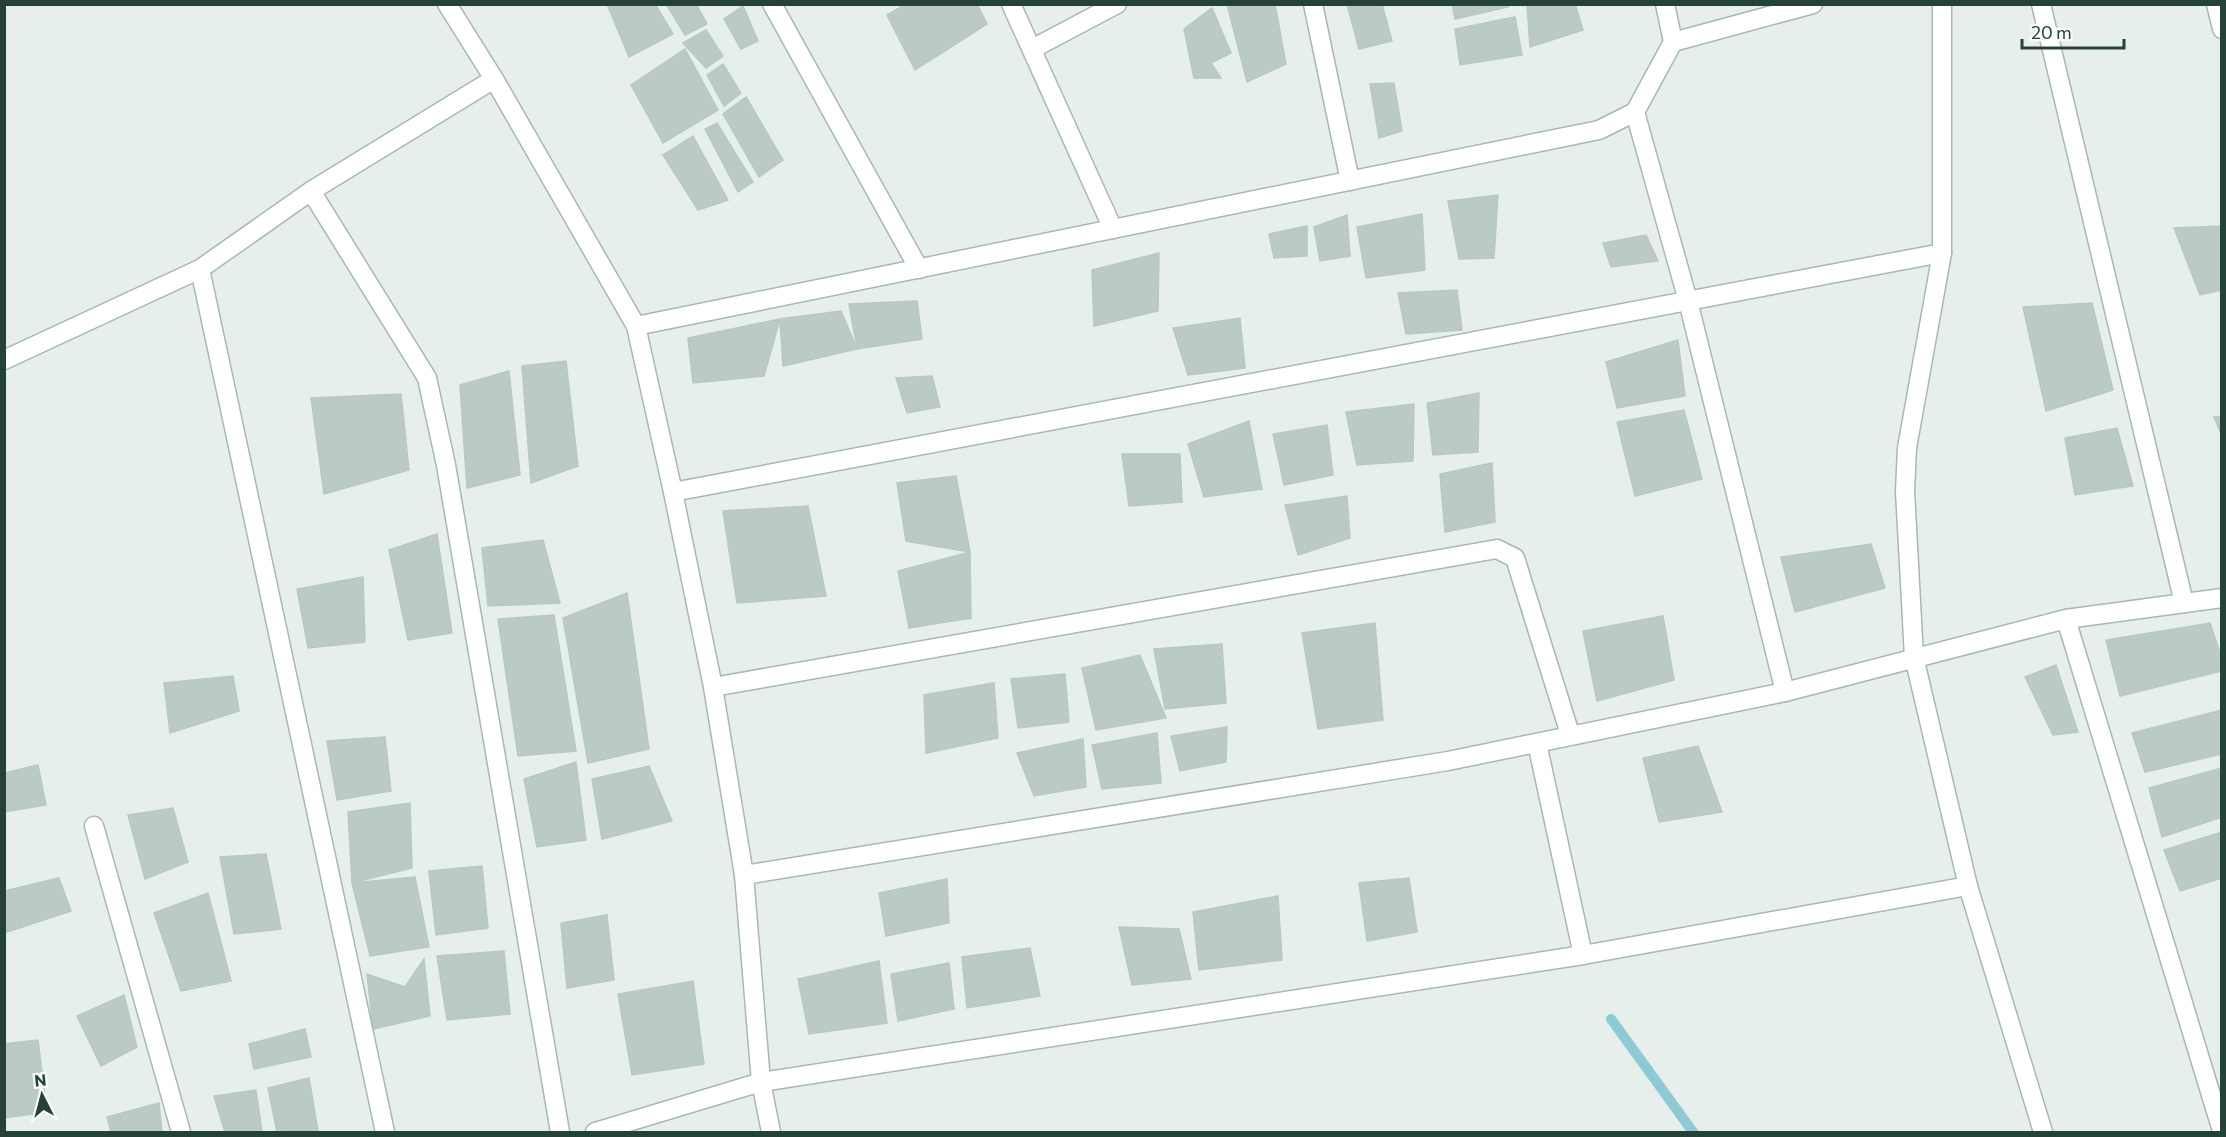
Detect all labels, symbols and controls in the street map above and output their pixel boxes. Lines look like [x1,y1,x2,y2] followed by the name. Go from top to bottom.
[2022,12,2124,50] scale bar
[2031,21,2072,43] text: 20 m
[12,1065,72,1125] north arrow
[33,1070,47,1090] text: N

